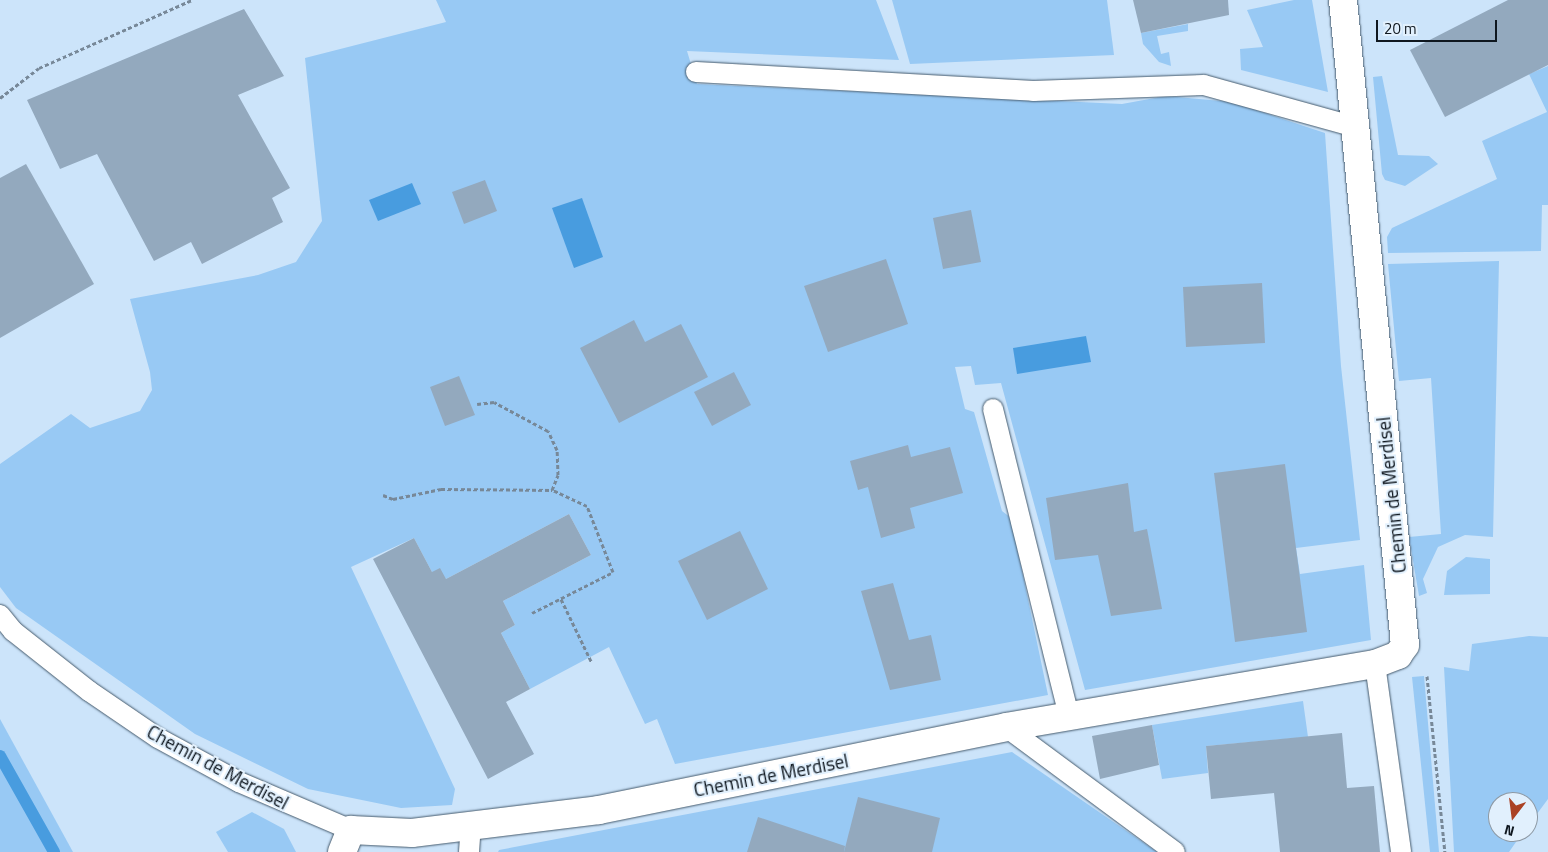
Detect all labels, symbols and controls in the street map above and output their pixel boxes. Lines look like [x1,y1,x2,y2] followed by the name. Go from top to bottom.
[1378,10,1499,42] scale bar
[1384,17,1417,40] text: 20 m
[1371,416,1411,574] street label: Chemin de Merdisel
[143,720,293,814] street label: Chemin de Merdisel
[692,749,850,801] street label: Chemin de Merdisel
[1488,792,1538,842] north arrow
[1502,820,1517,842] text: N

